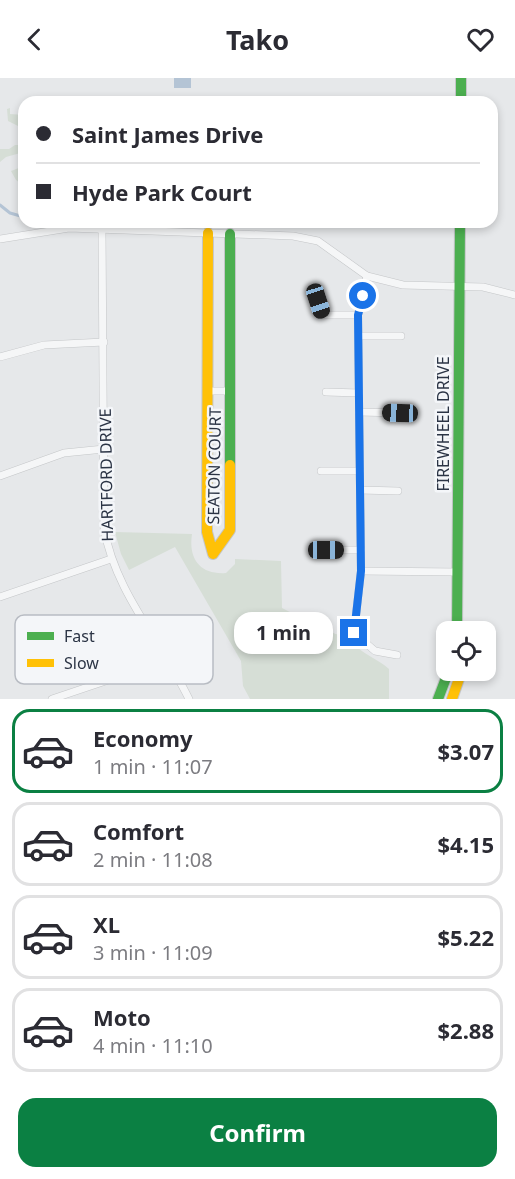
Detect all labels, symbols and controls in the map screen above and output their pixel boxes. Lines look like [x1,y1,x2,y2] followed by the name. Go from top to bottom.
[226,21,289,58] text: Tako
[18,23,51,56] icon: back
[464,23,497,56] icon: heart
[72,119,263,149] text: Saint James Drive
[72,177,252,207] text: Hyde Park Court
[304,281,332,321] car
[349,282,376,309] route start
[432,356,454,492] street label: FIREWHEEL DRIVE
[382,403,418,423] car
[202,407,226,525] street label: SEATON COURT
[94,408,118,542] street label: HARTFORD DRIVE
[308,541,344,559] car
[234,612,333,654] callout: 1 min
[15,615,213,684] legend
[256,619,311,646] text: 1 min
[340,619,367,646] route end
[436,621,496,681] map controls
[436,621,496,681] button: locate
[64,625,95,647] text: Fast
[64,652,99,674] text: Slow
[93,723,192,753] text: Economy
[21,724,75,778] icon: car
[437,736,494,766] text: $3.07
[93,753,213,780] text: 1 min · 11:07
[93,816,184,846] text: Comfort
[21,817,75,871] icon: car
[437,829,494,859] text: $4.15
[93,846,213,873] text: 2 min · 11:08
[93,909,120,939] text: XL
[21,910,75,964] icon: car
[437,922,494,952] text: $5.22
[93,939,213,966] text: 3 min · 11:09
[93,1002,151,1032] text: Moto
[21,1003,75,1057] icon: car
[437,1015,494,1045] text: $2.88
[93,1032,213,1059] text: 4 min · 11:10
[18,1098,497,1167] button: Confirm

